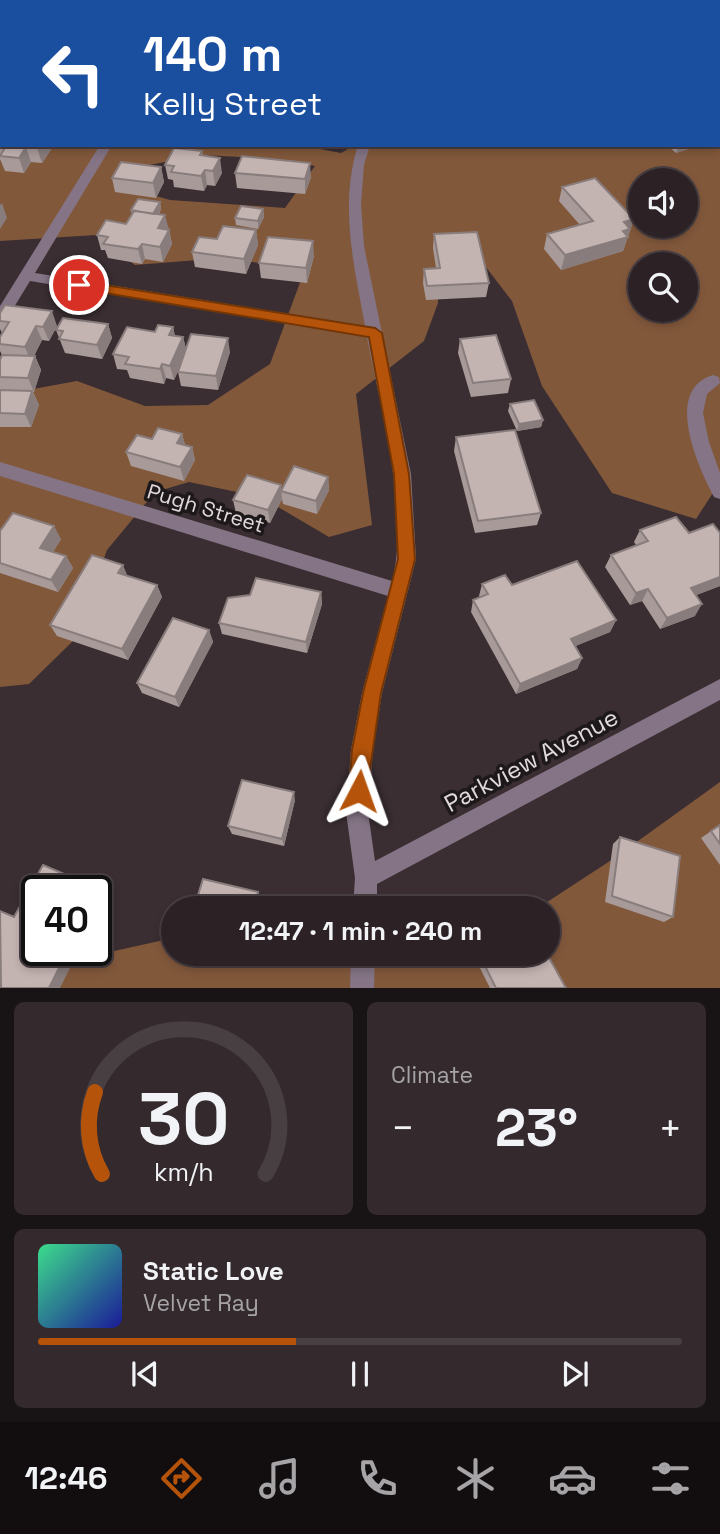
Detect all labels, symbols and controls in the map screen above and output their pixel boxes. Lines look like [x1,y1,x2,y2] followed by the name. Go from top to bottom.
[143,23,282,85] text: 140 m
[28,28,119,119] icon: left
[143,84,322,124] text: Kelly Street
[628,168,698,322] map controls
[628,168,698,238] button: sound
[628,252,698,322] button: search
[49,255,109,315] pin
[60,266,98,304] icon: arrive
[144,477,268,539] street label: Pugh Street
[439,701,623,819] street label: Parkview Avenue
[322,754,396,828] position arrow
[21,875,112,966] speed limit sign: 40
[239,914,482,948] text: 12:47 · 1 min · 240 m
[391,1060,473,1090] text: Climate
[138,1073,229,1166] text: 30
[495,1095,578,1161] text: 23°
[391,1104,415,1152] text: −
[658,1104,682,1152] text: +
[154,1156,213,1188] text: km/h
[143,1254,284,1288] text: Static Love
[143,1288,259,1318] text: Velvet Ray
[126,1355,164,1393] icon: previous
[341,1355,379,1393] icon: pause
[556,1355,594,1393] icon: next
[157,1454,206,1503] icon: directions
[255,1454,304,1503] icon: music
[353,1454,402,1503] icon: phone
[451,1454,500,1503] icon: climate
[548,1454,597,1503] icon: car
[646,1454,695,1503] icon: filters
[24,1458,108,1498] text: 12:46

